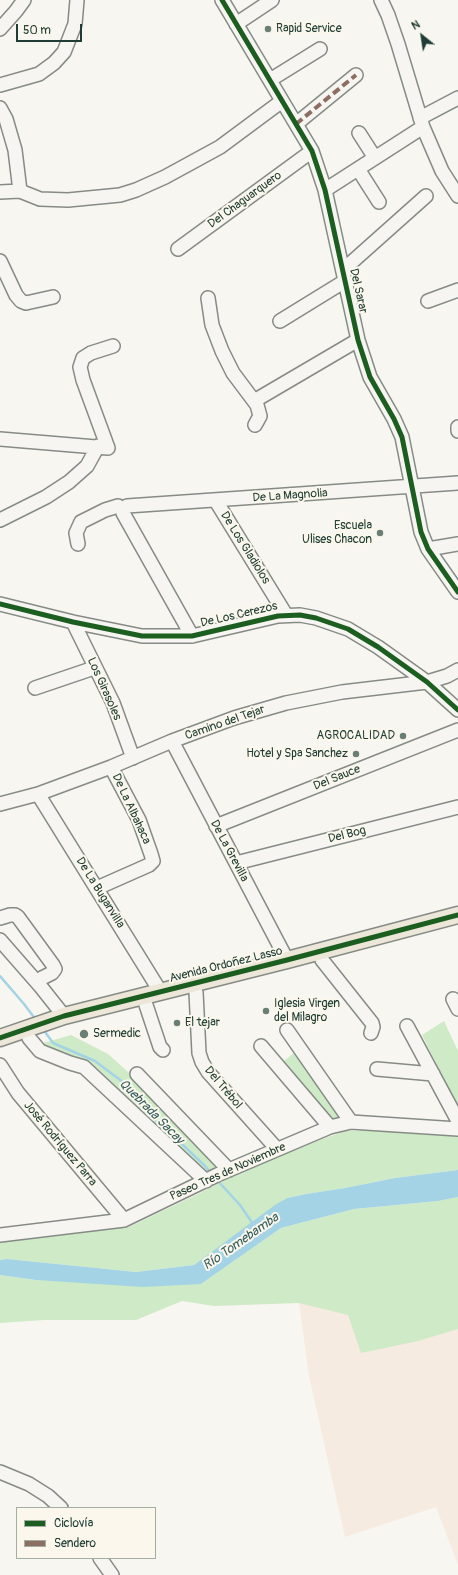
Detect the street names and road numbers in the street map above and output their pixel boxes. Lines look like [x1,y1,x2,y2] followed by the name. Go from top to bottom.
[205,168,285,232] street label: Del Chaguarquero
[346,267,370,315] street label: Del Sarar
[252,486,328,506] street label: De La Magnolia
[217,509,273,587] street label: De Los Gladiolos
[199,599,279,631] street label: De Los Cerezos
[84,655,124,723] street label: Los Girasoles
[183,703,267,743] street label: Camino del Tejar
[311,762,363,794] street label: Del Sauce
[108,772,154,846] street label: De La Albahaca
[207,818,251,884] street label: De La Grevilla
[327,823,367,847] street label: Del Bog
[73,855,127,931] street label: De La Buganvilla
[168,944,284,986] street label: Avenida Ordoñez Lasso
[201,1064,245,1112] street label: Del Trébol
[20,1099,100,1189] street label: José Rodríguez Parra
[168,1140,288,1204] street label: Paseo Tres de Noviembre

